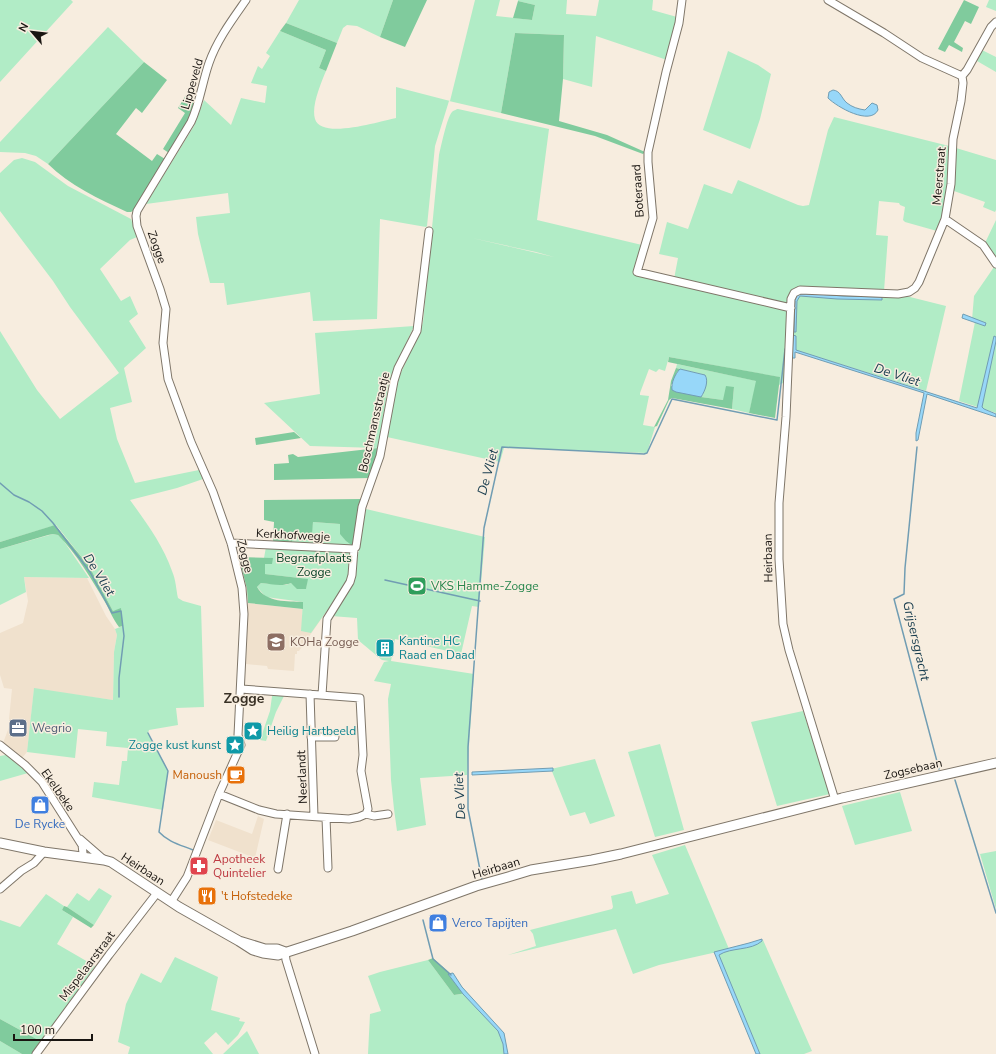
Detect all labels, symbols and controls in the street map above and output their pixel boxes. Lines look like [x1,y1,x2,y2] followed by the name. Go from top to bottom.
[12,12,52,52] north arrow
[15,20,32,35] text: N
[177,57,207,111] street label: Lippeveld
[928,145,950,206] street label: Meerstraat
[628,164,648,218] street label: Boteraard
[144,228,170,266] street label: Zogge
[872,359,923,391] water label: De Vliet
[355,370,393,474] street label: Boschmansstraatje
[473,446,503,497] water label: De Vliet
[256,525,330,545] street label: Kerkhofwegje
[760,533,776,583] street label: Heirbaan
[233,538,257,574] street label: Zogge
[79,550,119,600] water label: De Vliet
[276,550,352,580] park label: Begraafplaats Zogge
[406,575,428,597] sports icon: VKS Hamme-Zogge
[430,578,539,594] place label: VKS Hamme-Zogge
[898,599,934,683] water label: Grijsersgracht
[265,631,287,653] school or university icon: KOHa Zogge
[399,633,475,663] place label: Kantine HC Raad en Daad
[290,634,359,650] place label: KOHa Zogge
[374,637,396,659] building icon: Kantine HC Raad en Daad
[224,689,265,708] district label: Zogge
[7,717,29,739] office icon: Wegrio
[32,720,72,736] place label: Wegrio
[242,720,264,742] place icon: Heilig Hartbeeld
[267,723,356,739] place label: Heilig Hartbeeld
[224,734,246,756] place icon: Zogge kust kunst
[129,737,222,753] place label: Zogge kust kunst
[293,749,311,804] street label: Neerlandt
[882,755,944,783] street label: Zogsebaan
[225,764,247,786] cafe icon: Manoush
[38,766,78,814] street label: Ekelbeke
[173,767,222,783] place label: Manoush
[450,772,470,820] water label: De Vliet
[29,794,51,816] shop icon: De Rycke
[15,816,65,832] place label: De Rycke
[118,849,168,889] street label: Heirbaan
[213,851,267,881] place label: Apotheek Quintelier
[470,853,522,883] street label: Heirbaan
[188,855,210,877] pharmacy icon: Apotheek Quintelier
[196,885,218,907] restaurant icon: 't Hofstedeke
[221,888,292,904] place label: 't Hofstedeke
[427,912,449,934] shop icon: Verco Tapijten
[451,915,528,931] place label: Verco Tapijten
[55,927,119,1004] street label: Mispelaarstraat
[14,1016,92,1042] scale bar
[20,1022,55,1038] text: 100 m

